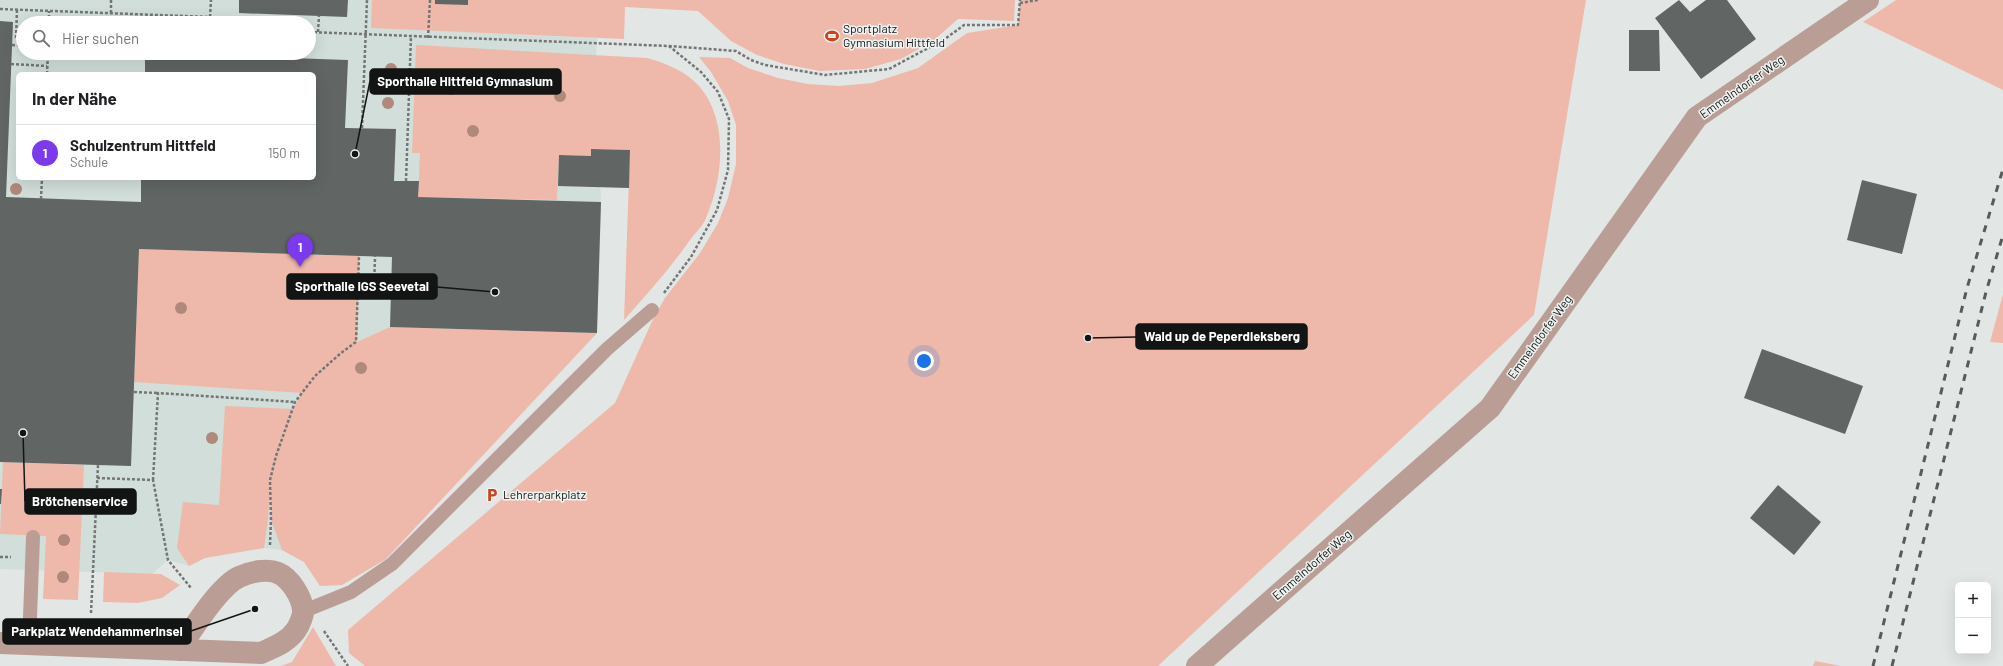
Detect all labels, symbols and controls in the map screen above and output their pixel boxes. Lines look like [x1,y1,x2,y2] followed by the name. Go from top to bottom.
[16,16,316,60] search box
[843,21,945,49] place label: Sportplatz Gymnasium Hittfeld
[30,27,52,49] icon: search
[824,28,840,44] sports icon: Sportplatz Gymnasium Hittfeld
[62,29,139,47] text: Hier suchen
[1697,52,1786,121] street label: Emmelndorfer Weg
[370,69,561,94] callout: Sporthalle Hittfeld Gymnasium
[377,73,553,89] text: Sporthalle Hittfeld Gymnasium
[32,88,117,108] text: In der Nähe
[70,136,216,154] text: Schulzentrum Hittfeld
[43,145,47,161] text: 1
[268,145,300,161] text: 150 m
[70,154,108,170] text: Schule
[287,234,313,267] pin: 1
[287,274,437,299] callout: Sporthalle IGS Seevetal
[295,278,429,294] text: Sporthalle IGS Seevetal
[1504,292,1574,381] street label: Emmelndorfer Weg
[1136,324,1307,349] callout: Wald up de Peperdieksberg
[1144,328,1300,344] text: Wald up de Peperdieksberg
[914,351,934,371] your location
[484,487,500,503] parking icon: Lehrerparkplatz
[503,487,586,501] place label: Lehrerparkplatz
[25,489,136,514] callout: Brötchenservice
[32,493,128,509] text: Brötchenservice
[1269,526,1354,602] street label: Emmelndorfer Weg
[1955,582,1991,654] map controls
[1955,582,1991,618] button: +
[1955,618,1991,654] button: −
[3,619,191,644] callout: Parkplatz Wendehammerinsel
[11,623,183,639] text: Parkplatz Wendehammerinsel

